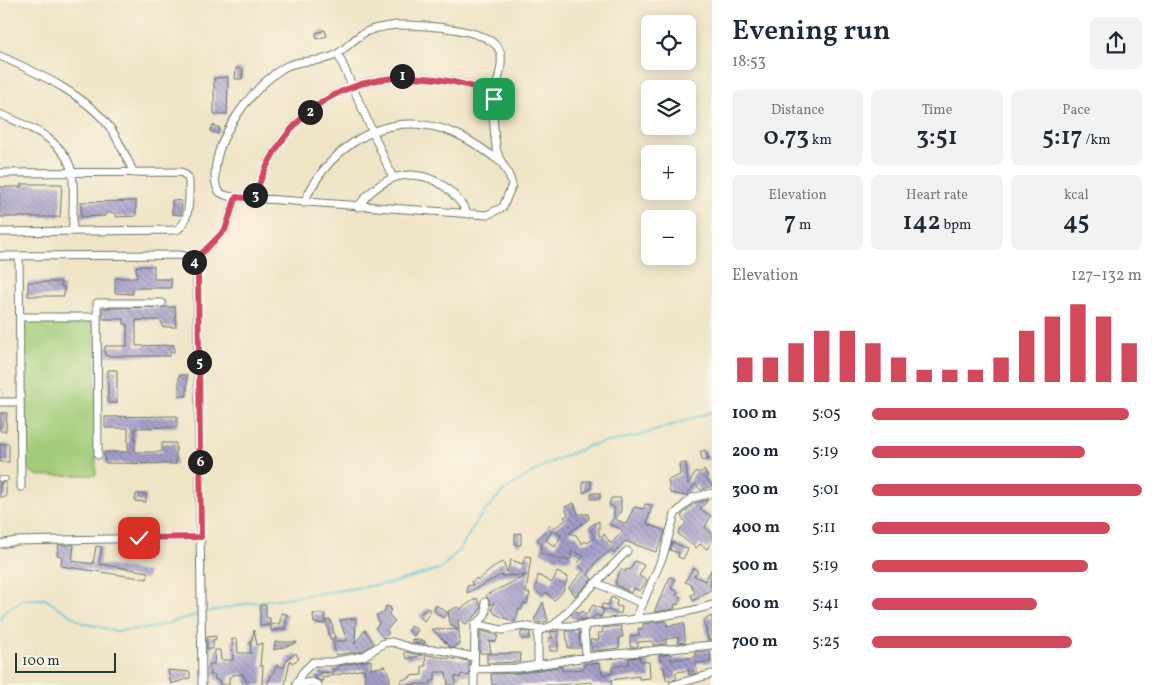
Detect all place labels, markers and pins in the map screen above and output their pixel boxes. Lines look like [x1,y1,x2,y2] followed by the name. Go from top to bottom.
[390,64,414,88] pin: 1
[473,78,515,120] pin
[298,100,322,124] pin: 2
[242,182,268,208] pin: 3
[182,250,206,274] pin: 4
[186,350,212,374] pin: 5
[188,450,212,474] pin: 6
[118,517,160,559] pin

